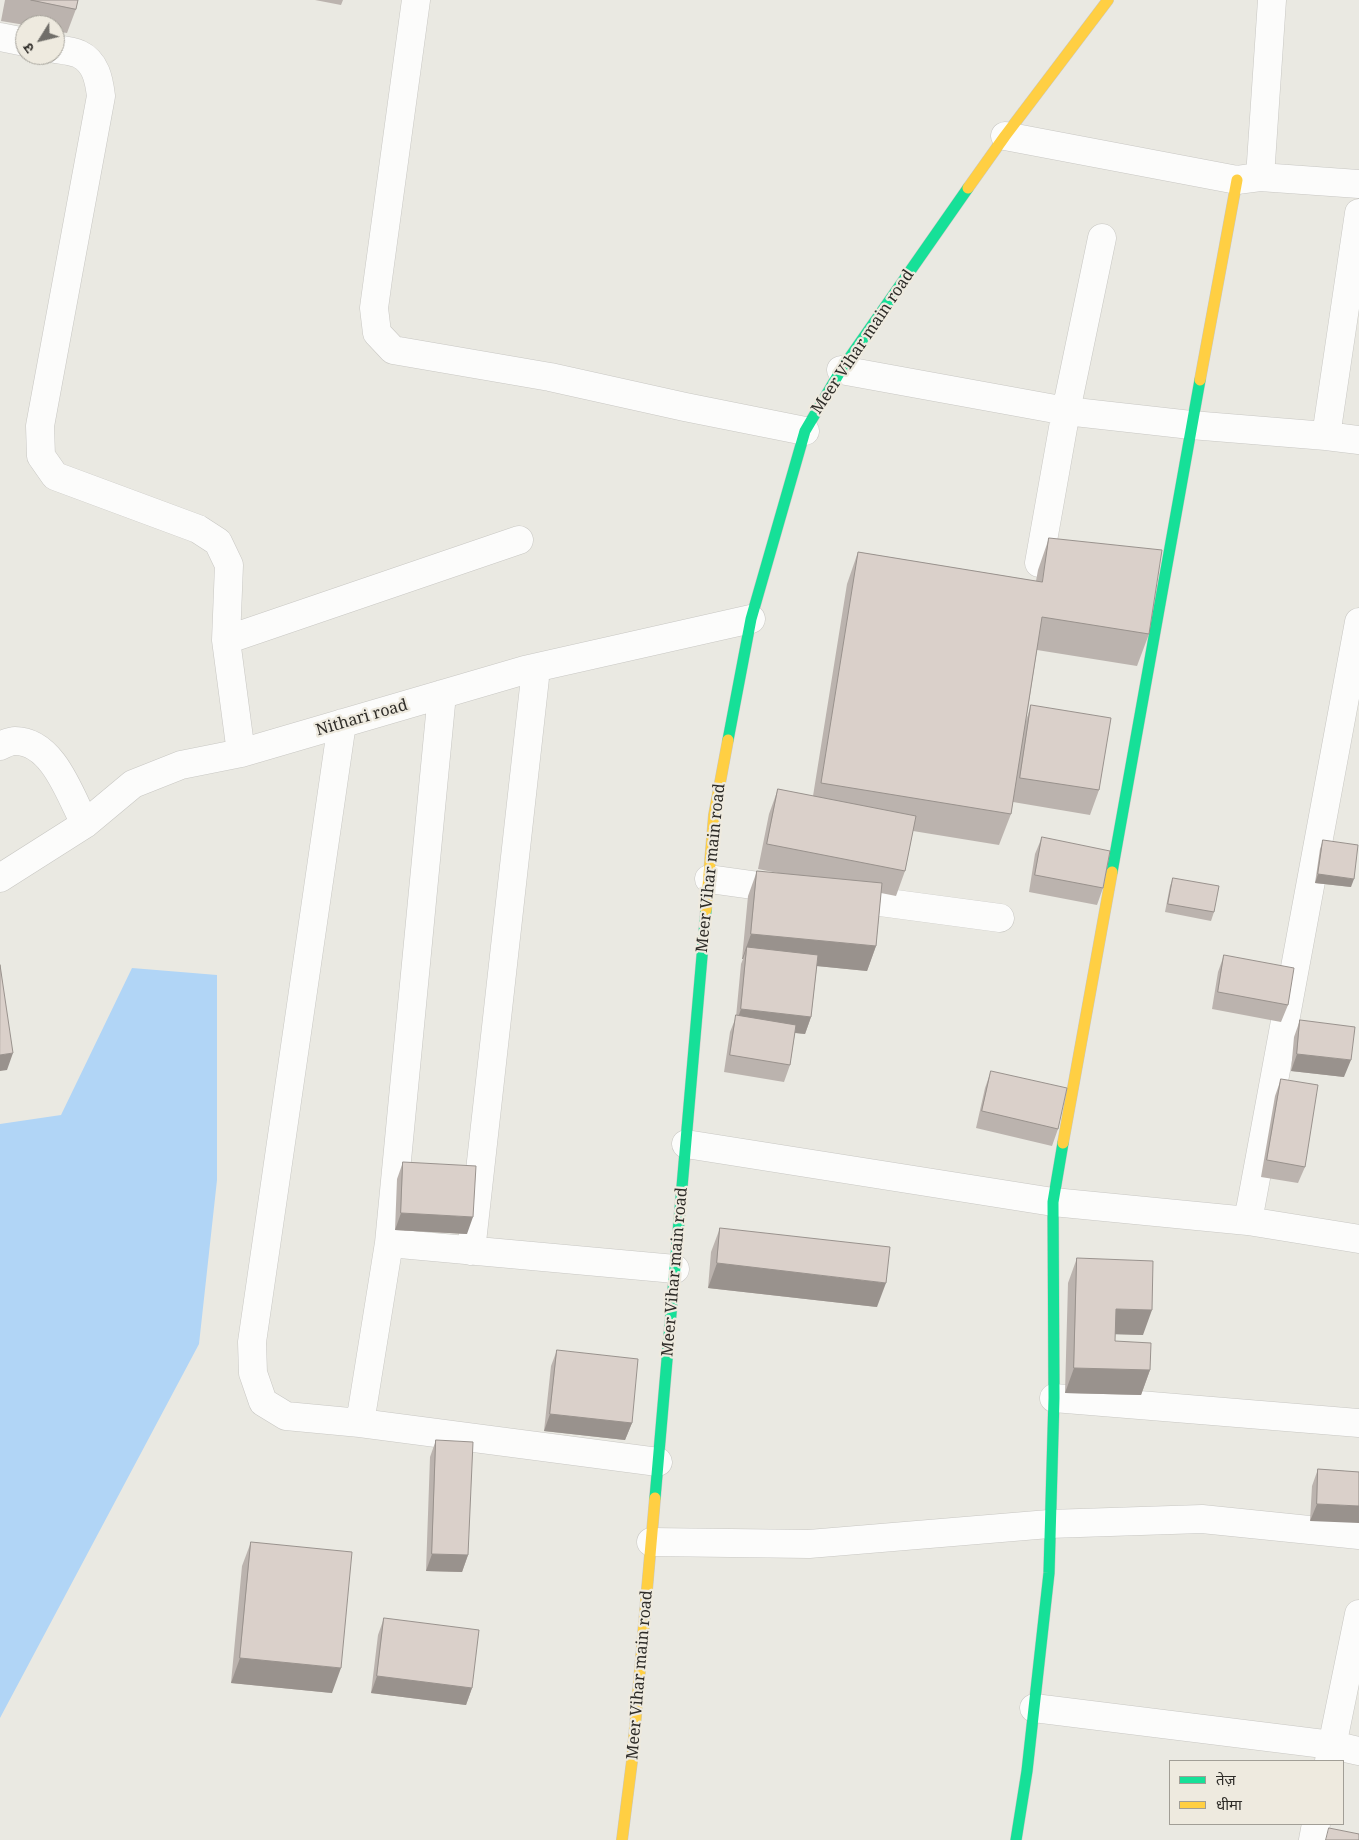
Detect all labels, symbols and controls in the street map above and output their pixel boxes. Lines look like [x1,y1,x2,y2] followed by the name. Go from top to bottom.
[15,15,65,65] north arrow
[18,40,38,57] text: उ
[808,266,918,418] street label: Meer Vihar main road
[314,696,410,740] street label: Nithari road
[693,782,729,954] street label: Meer Vihar main road
[658,1187,692,1357] street label: Meer Vihar main road
[623,1590,657,1760] street label: Meer Vihar main road
[1169,1760,1344,1825] legend
[1216,1769,1236,1789] text: तेज़
[1216,1794,1242,1814] text: धीमा

